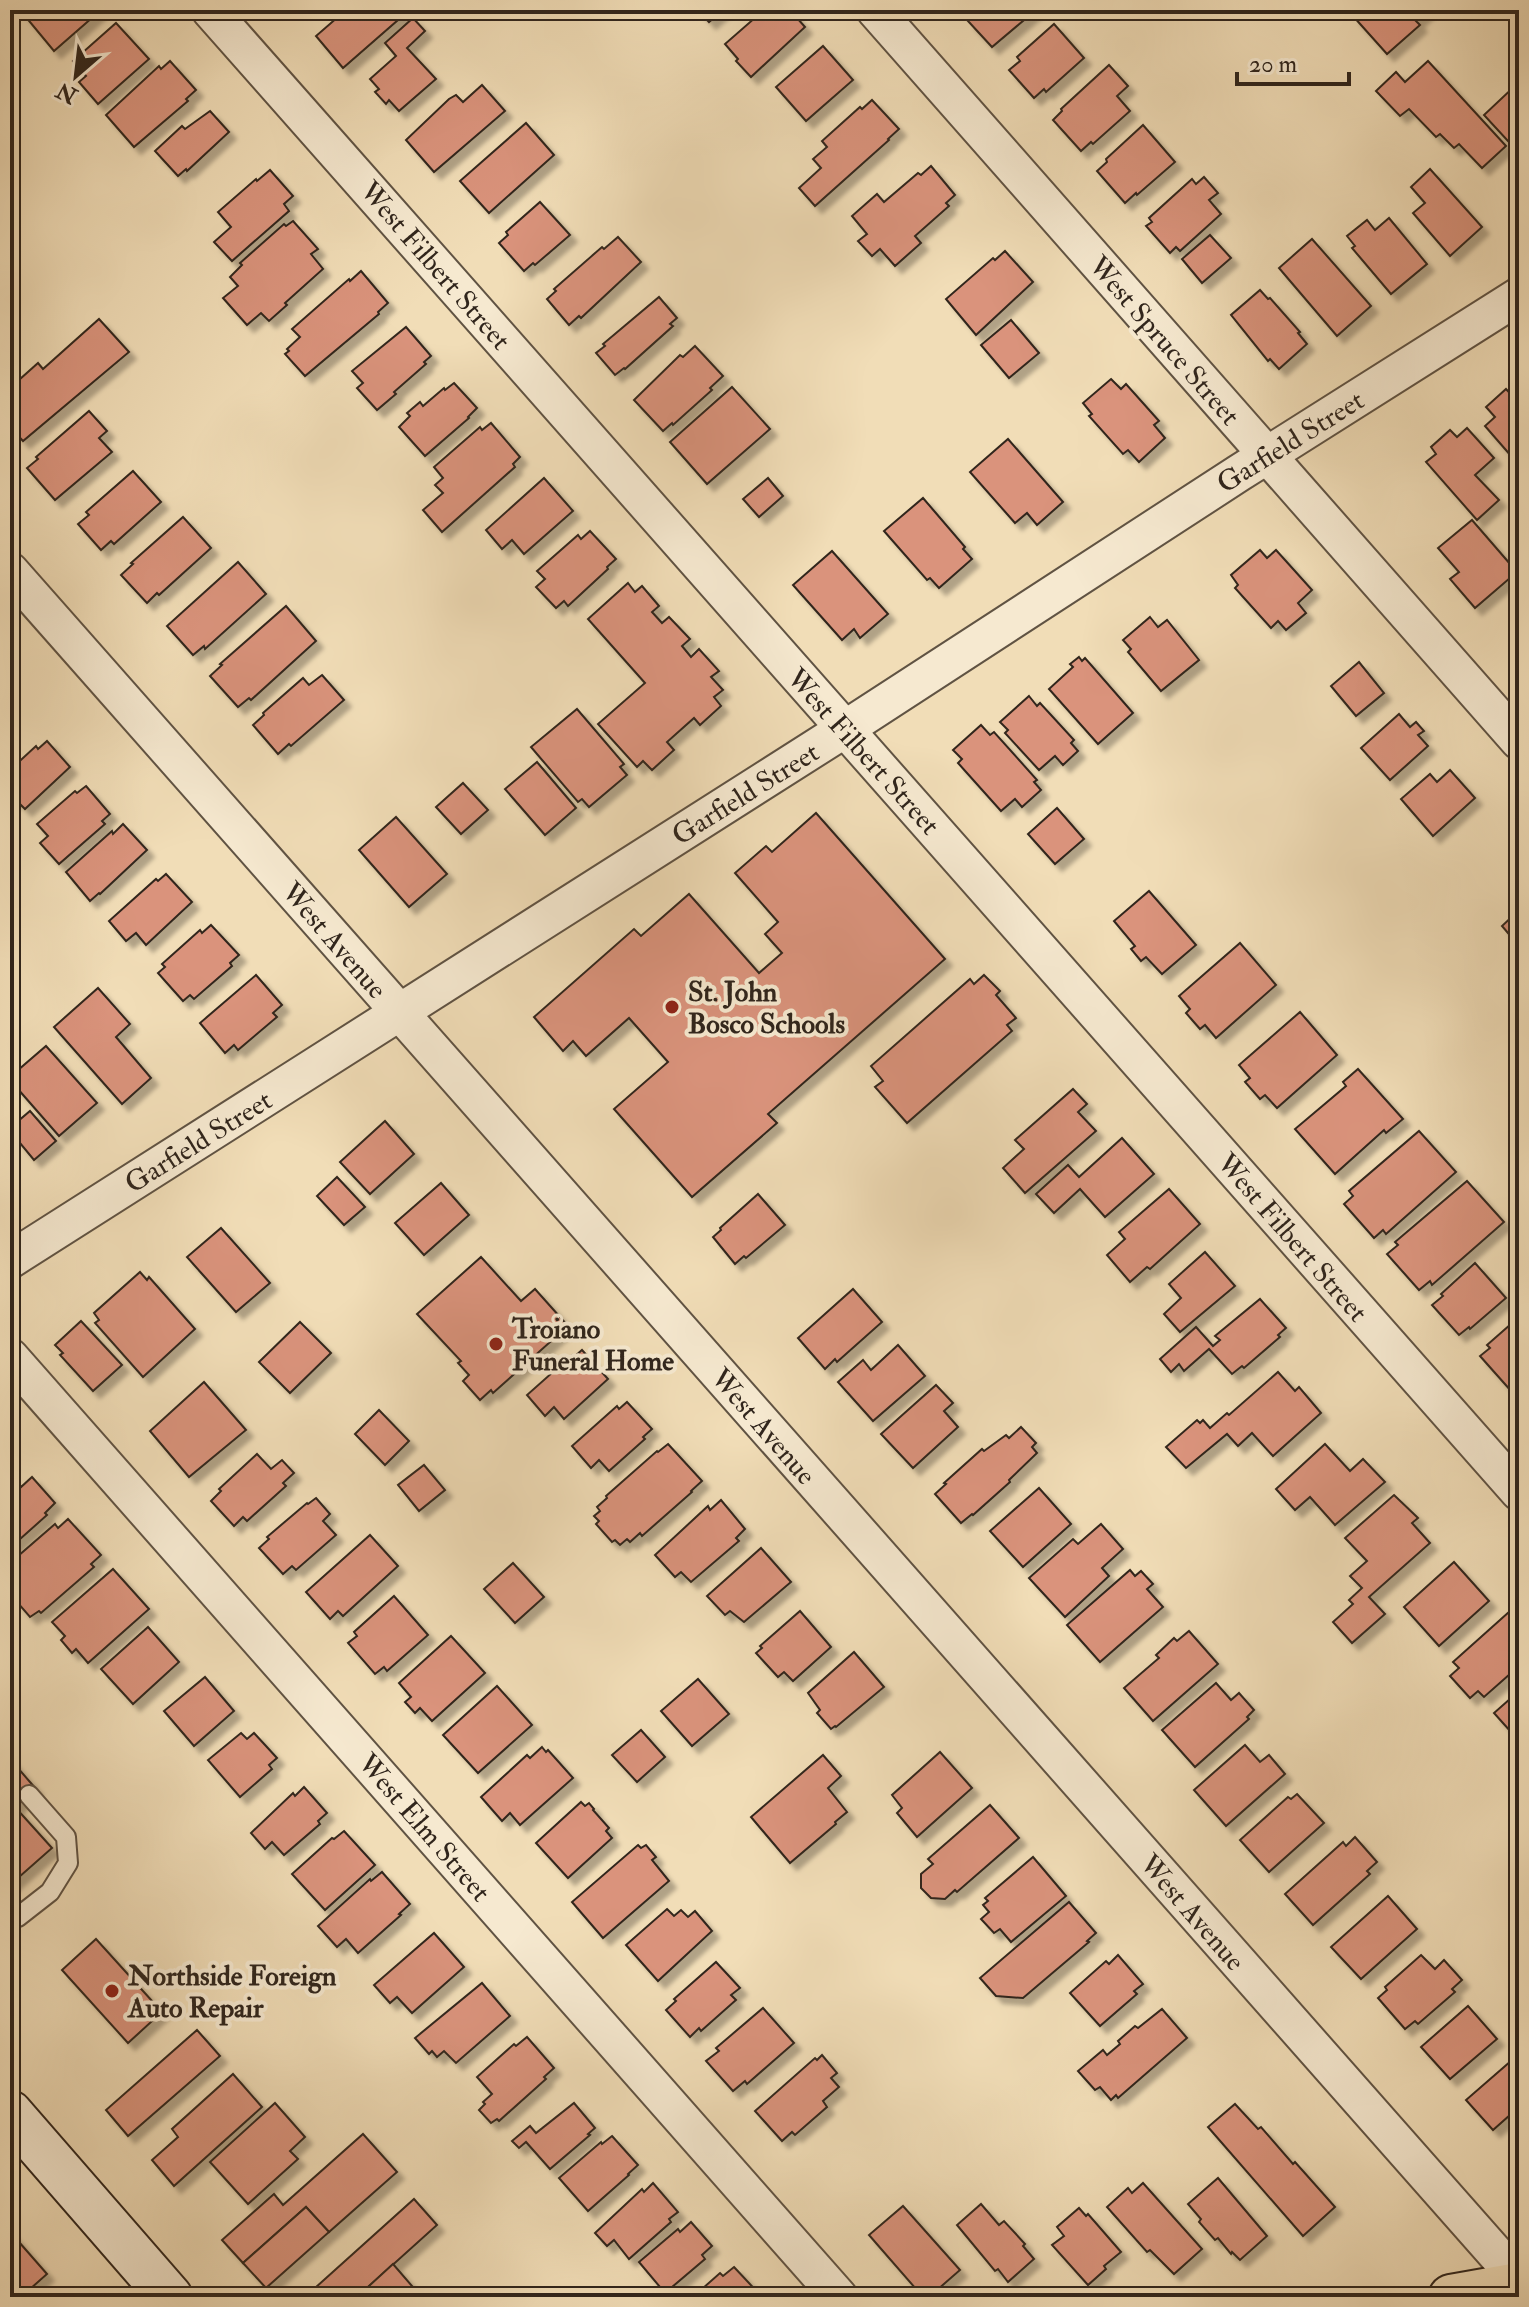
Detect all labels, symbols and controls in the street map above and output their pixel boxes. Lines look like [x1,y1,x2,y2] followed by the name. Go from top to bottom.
[36,36,116,116] north arrow
[1237,36,1349,86] scale bar
[1249,49,1298,80] text: 20 m
[52,76,83,110] text: N
[351,174,518,358] street label: West Filbert Street
[1080,248,1247,433] street label: West Spruce Street
[1211,383,1371,501] street label: Garfield Street
[778,661,947,843] street label: West Filbert Street
[666,735,826,853] street label: Garfield Street
[273,875,394,1007] street label: West Avenue
[688,975,846,1042] place label: St. John Bosco Schools
[663,998,681,1016] marker: St. John Bosco Schools
[119,1083,279,1201] street label: Garfield Street
[1208,1146,1375,1330] street label: West Filbert Street
[511,1312,674,1379] place label: Troiano Funeral Home
[487,1335,505,1353] marker: Troiano Funeral Home
[702,1361,823,1493] street label: West Avenue
[349,1746,498,1909] street label: West Elm Street
[1131,1847,1252,1979] street label: West Avenue
[127,1959,337,2026] place label: Northside Foreign Auto Repair
[103,1982,121,2000] marker: Northside Foreign Auto Repair

